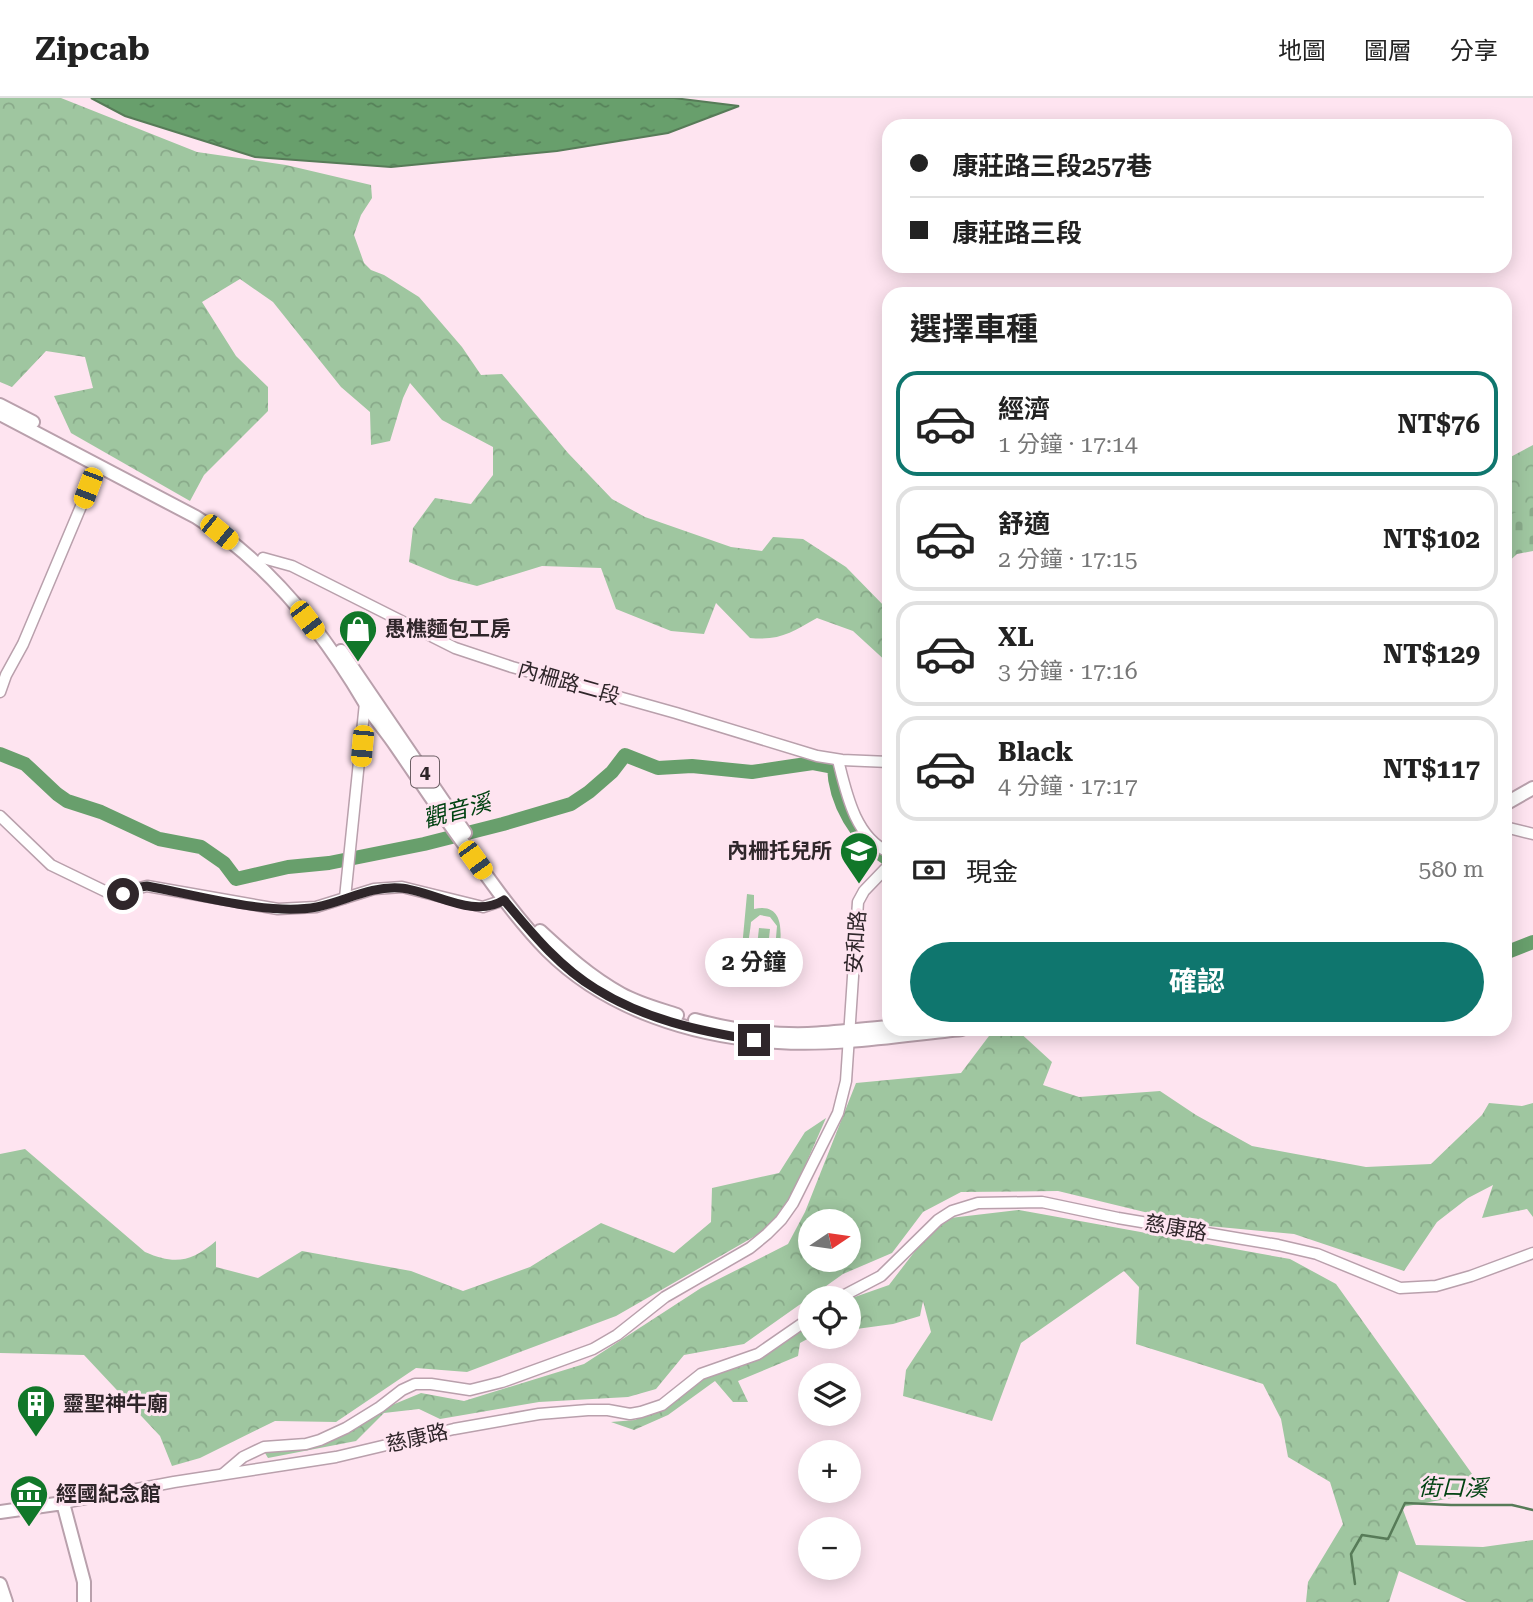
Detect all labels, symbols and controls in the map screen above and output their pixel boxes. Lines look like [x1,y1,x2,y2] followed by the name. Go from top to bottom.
[35,29,150,68] text: Zipcab
[1278,37,1326,65] text: 地圖
[1364,37,1412,65] text: 圖層
[1450,37,1498,65] text: 分享
[952,151,1152,181] text: 康莊路三段257巷
[952,218,1082,248] text: 康莊路三段
[910,310,1038,348] text: 選擇車種
[914,392,977,455] icon: car
[998,394,1050,424] text: 經濟
[1398,409,1480,439] text: NT$76
[998,431,1138,458] text: 1 分鐘 · 17:14
[71,465,106,511] car
[914,507,977,570] icon: car
[998,509,1050,539] text: 舒適
[197,511,242,553] car
[1383,524,1480,554] text: NT$102
[998,546,1138,573] text: 2 分鐘 · 17:15
[286,597,329,643] car
[337,608,379,663] shop icon: 愚樵麵包工房
[385,617,511,641] place label: 愚樵麵包工房
[914,622,977,685] icon: car
[998,622,1034,652] text: XL
[1383,639,1480,669] text: NT$129
[515,657,623,709] street label: 內柵路二段
[998,658,1138,685] text: 3 分鐘 · 17:16
[350,724,375,768] car
[914,737,977,800] icon: car
[998,737,1073,767] text: Black
[1383,754,1480,784] text: NT$117
[411,757,439,788] road number: 4
[998,773,1138,800] text: 4 分鐘 · 17:17
[420,788,497,833] water label: 觀音溪
[838,830,880,885] school or university icon: 內柵托兒所
[455,837,496,883] car
[727,839,832,863] place label: 內柵托兒所
[910,851,948,889] icon: cash
[1419,856,1484,883] text: 580 m
[966,857,1018,887] text: 現金
[107,878,139,910] route start
[842,910,870,974] street label: 安和路
[705,939,803,988] callout: 2 分鐘
[910,942,1484,1022] button: 確認
[722,949,786,976] text: 2 分鐘
[738,1024,770,1056] route end
[798,1209,861,1272] north arrow
[798,1209,861,1580] map controls
[1143,1211,1209,1245] street label: 慈康路
[798,1286,861,1349] button: locate
[798,1363,861,1426] button: layers
[15,1383,57,1438] building icon: 靈聖神牛廟
[63,1392,168,1416] place label: 靈聖神牛廟
[384,1419,450,1457] street label: 慈康路
[798,1440,861,1503] button: +
[8,1473,50,1528] museum icon: 經國紀念館
[1418,1474,1491,1502] water label: 街口溪
[56,1482,161,1506] place label: 經國紀念館
[798,1517,861,1580] button: −

